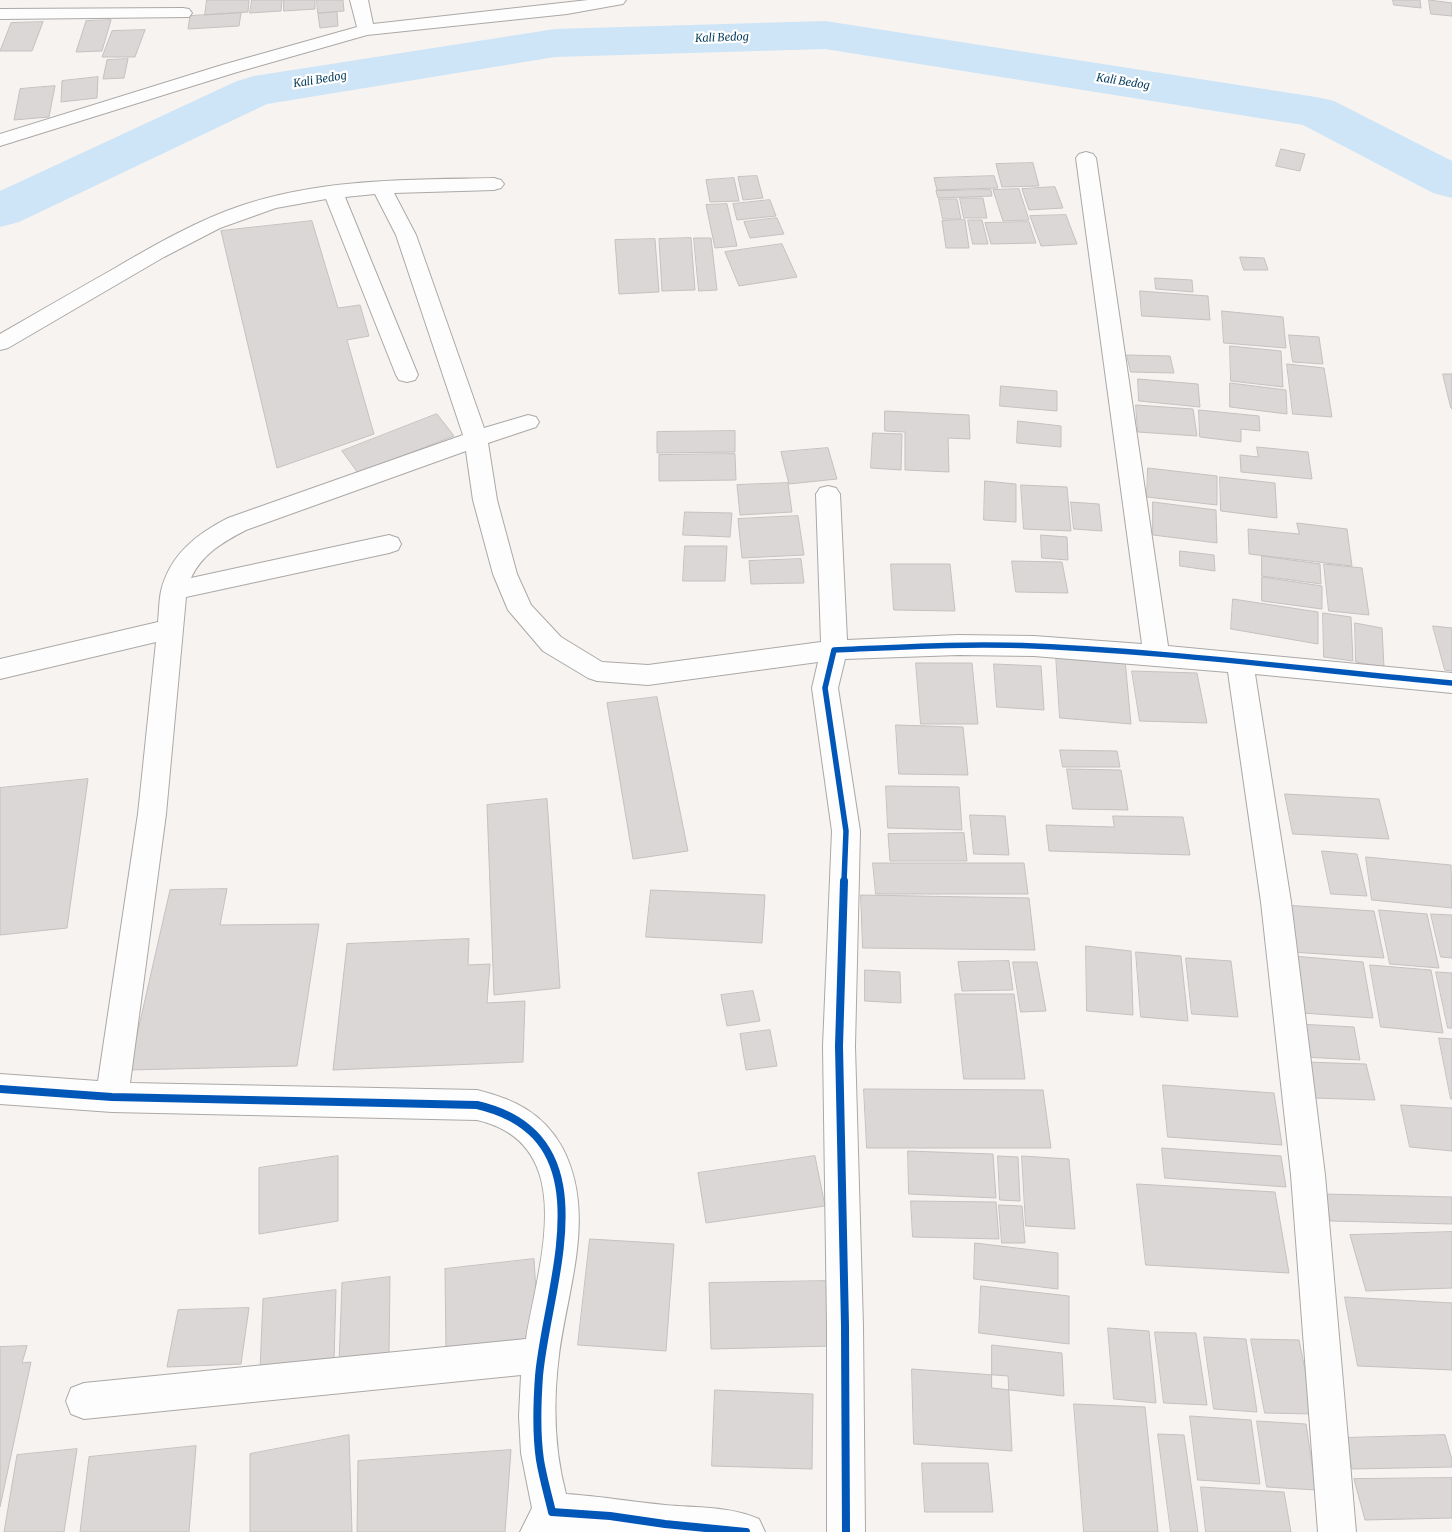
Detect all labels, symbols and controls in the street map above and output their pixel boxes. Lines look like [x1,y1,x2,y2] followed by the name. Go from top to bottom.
[695,30,749,46] water label: Kali Bedog
[292,69,348,91] water label: Kali Bedog
[1095,71,1151,93] water label: Kali Bedog

